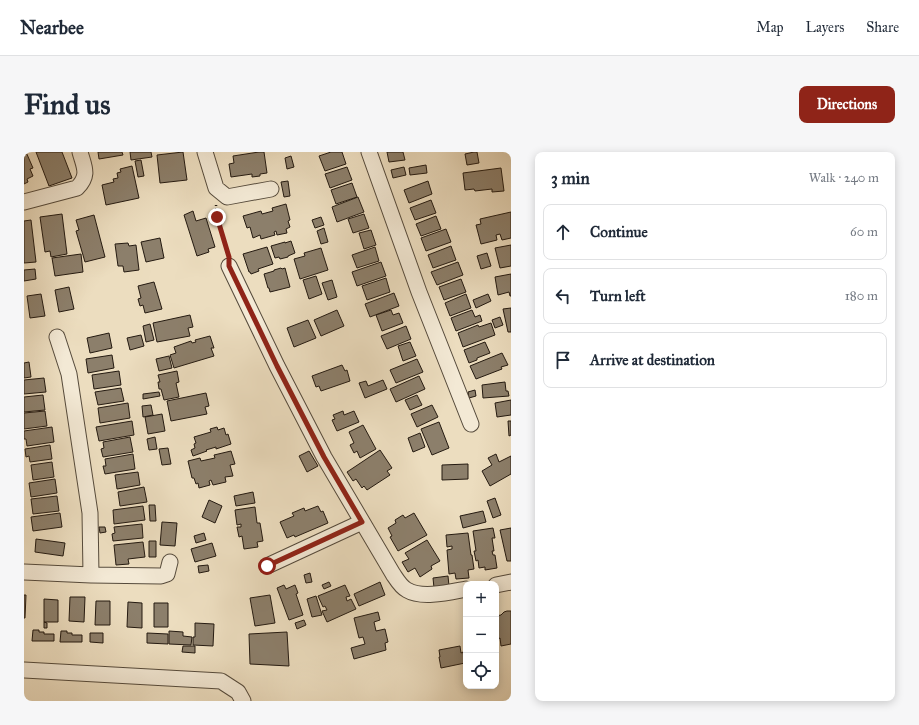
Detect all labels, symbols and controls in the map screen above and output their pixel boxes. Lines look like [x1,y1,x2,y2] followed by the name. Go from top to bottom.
[20,16,84,39] text: Nearbee
[756,19,784,36] text: Map
[806,19,844,36] text: Layers
[866,19,899,36] text: Share
[799,86,895,123] button: Directions
[24,87,110,122] text: Find us
[551,168,590,189] text: 3 min
[809,170,879,186] text: Walk · 240 m
[208,208,226,226] route end
[552,221,574,243] icon: ahead
[590,223,648,241] text: Continue
[850,224,878,240] text: 60 m
[552,285,574,307] icon: left
[590,287,646,305] text: Turn left
[845,288,878,304] text: 180 m
[552,349,574,371] icon: arrive
[590,351,715,369] text: Arrive at destination
[258,557,276,575] route start
[463,581,499,689] map controls
[463,581,499,617] button: +
[463,617,499,653] button: −
[463,653,499,689] button: locate

